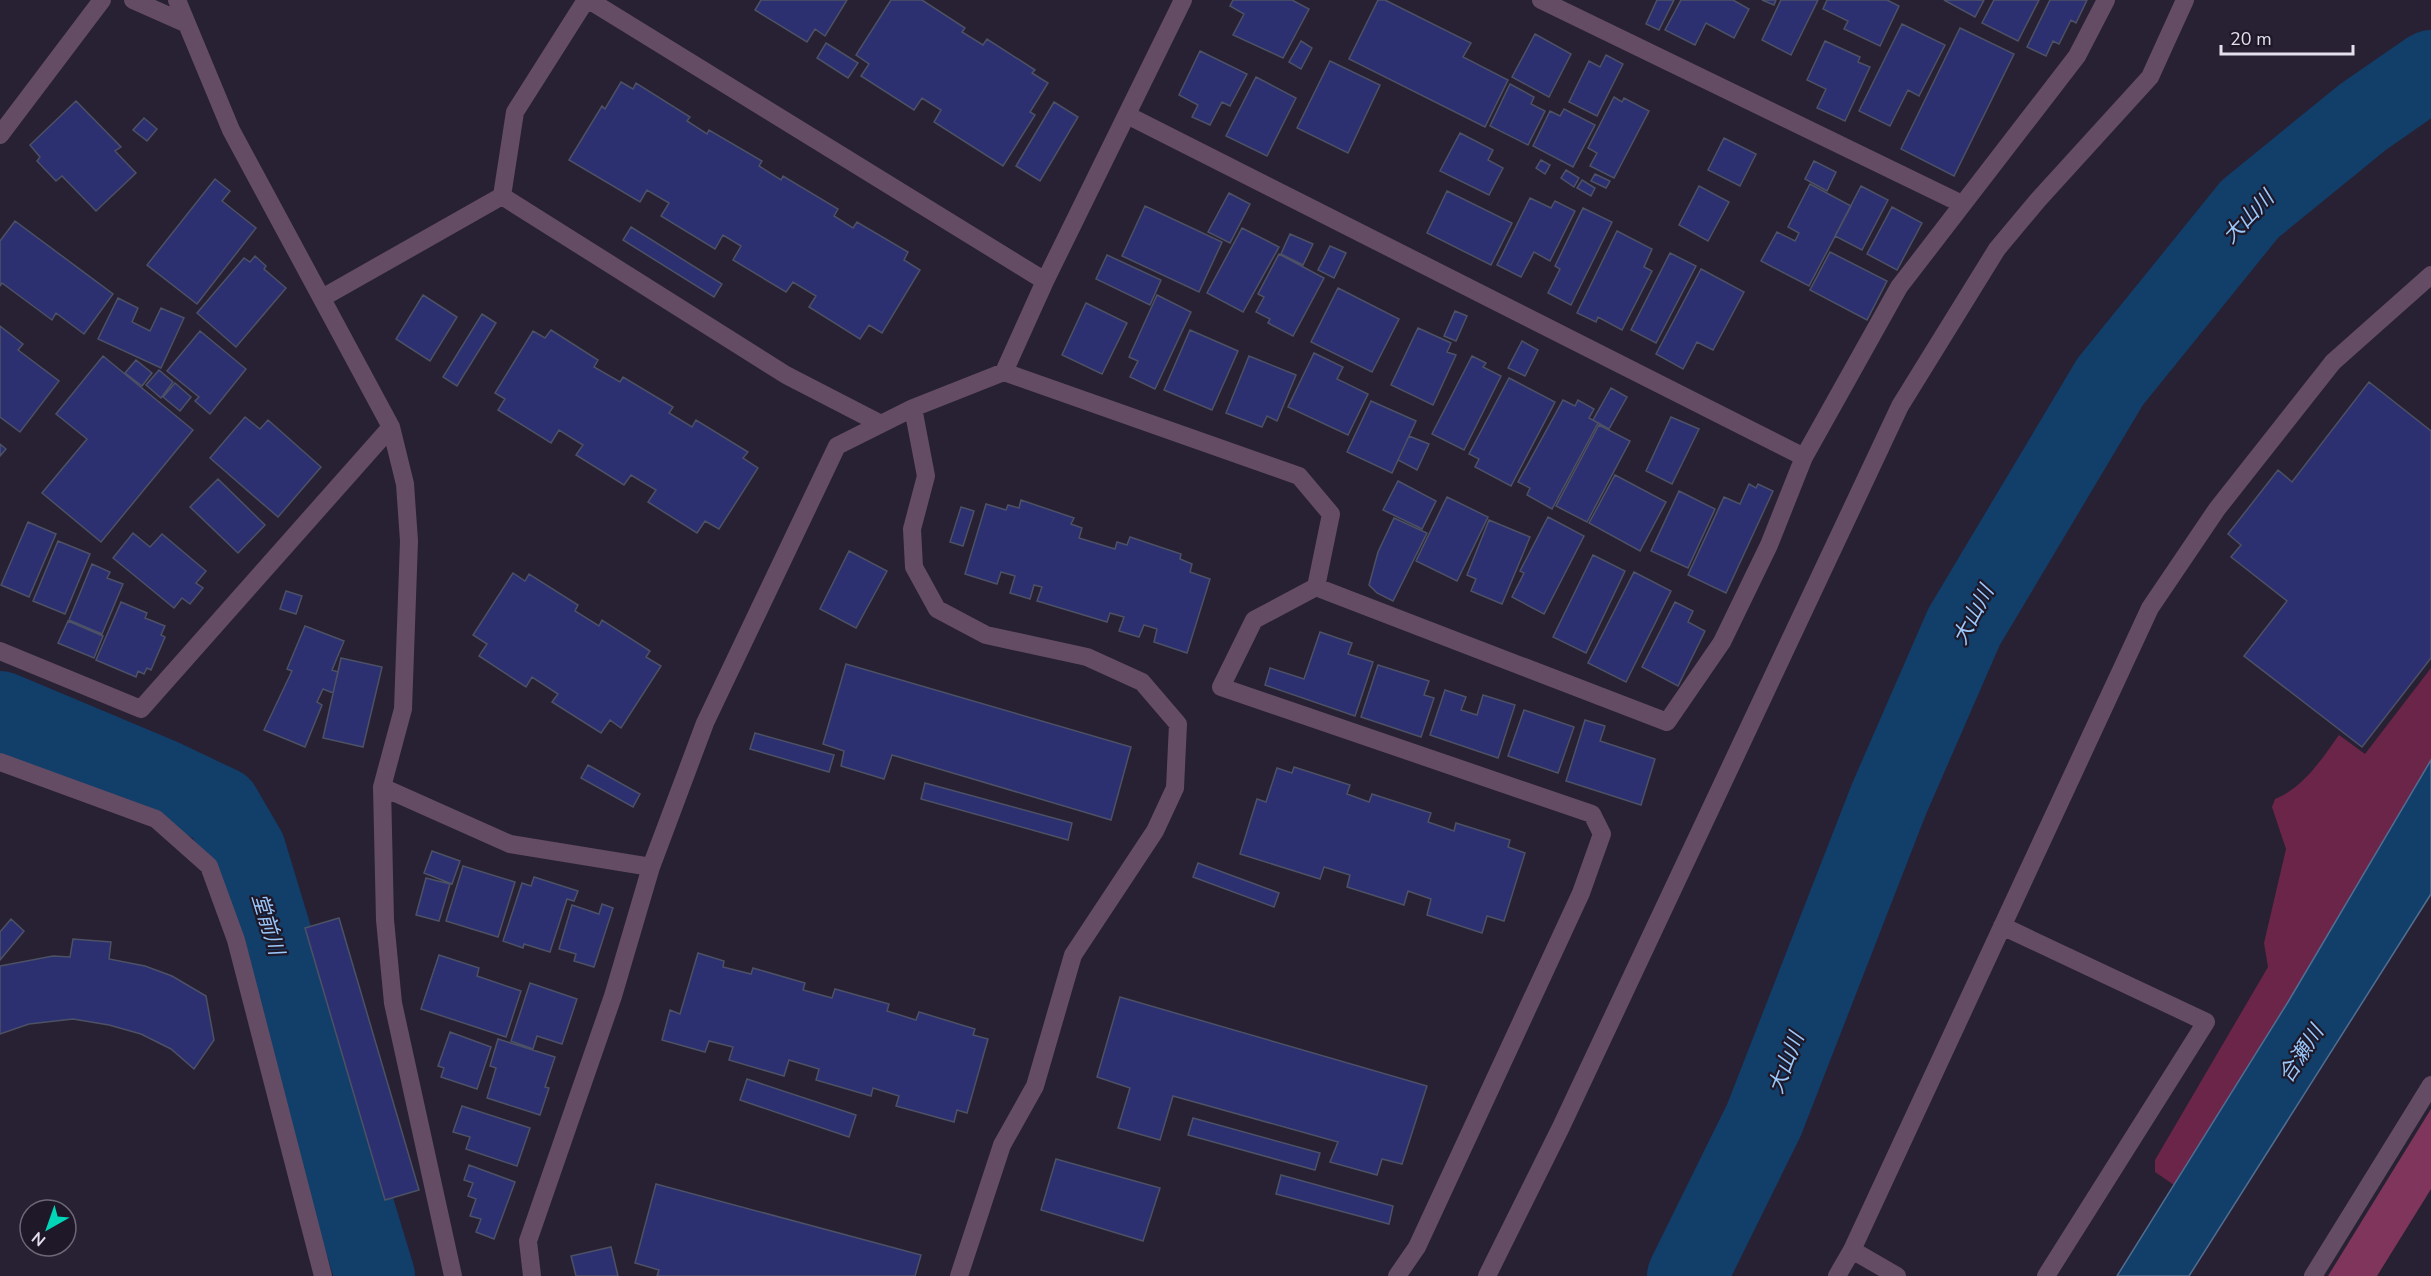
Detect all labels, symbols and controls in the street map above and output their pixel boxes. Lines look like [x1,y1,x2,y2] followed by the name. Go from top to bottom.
[2221,18,2353,56] scale bar
[2230,27,2272,51] text: 20 m
[2216,183,2281,249] water label: 大山川
[1946,579,2001,649] water label: 大山川
[245,890,291,960] water label: 堂前川
[2272,1018,2331,1088] water label: 合瀬川
[1762,1027,1811,1097] water label: 大山川
[18,1198,78,1258] north arrow
[27,1226,51,1251] text: N

